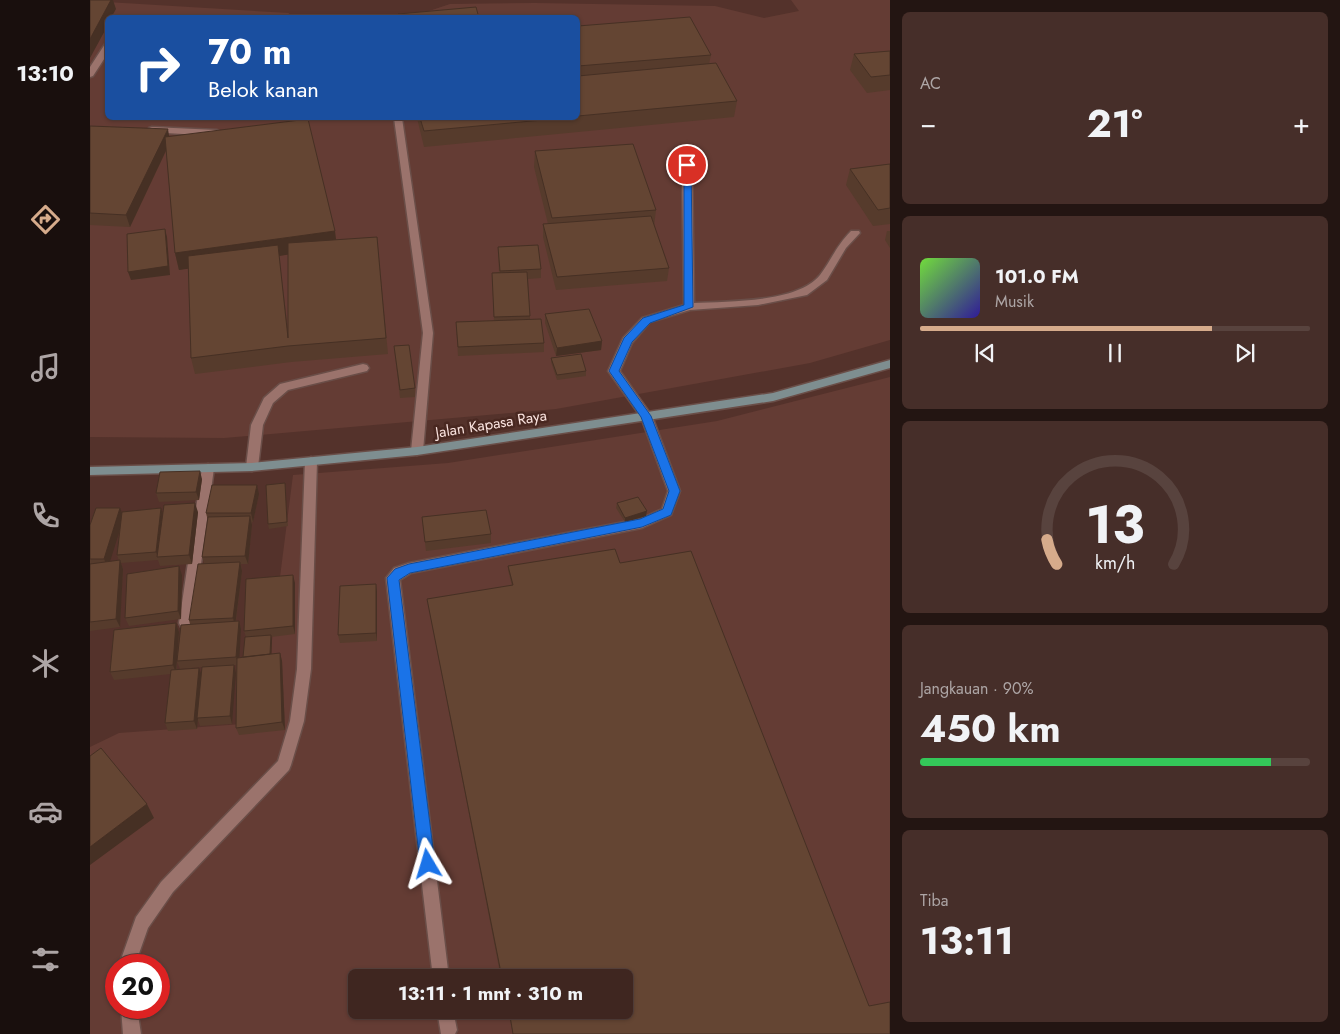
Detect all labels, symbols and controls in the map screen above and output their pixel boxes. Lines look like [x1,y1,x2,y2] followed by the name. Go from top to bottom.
[208,27,291,77] text: 70 m
[125,35,190,100] icon: right
[16,57,74,89] text: 13:10
[920,72,941,95] text: AC
[208,73,319,105] text: Belok kanan
[1087,96,1142,151] text: 21°
[920,103,937,144] text: −
[1293,103,1310,144] text: +
[666,144,708,186] pin
[673,151,701,179] icon: arrive
[28,202,63,237] icon: directions
[995,263,1079,290] text: 101.0 FM
[995,290,1034,313] text: Musik
[971,339,999,367] icon: previous
[1101,339,1129,367] icon: pause
[1231,339,1259,367] icon: next
[28,350,63,385] icon: music
[432,404,548,444] street label: Jalan Kapasa Raya
[1086,487,1144,563] text: 13
[28,498,63,533] icon: phone
[1095,550,1135,576] text: km/h
[28,646,63,681] icon: climate
[920,677,1034,700] text: Jangkauan · 90%
[920,701,1061,756] text: 450 km
[28,794,63,829] icon: car
[401,837,453,889] position arrow
[920,889,948,912] text: Tiba
[920,913,1014,968] text: 13:11
[28,942,63,977] icon: filters
[105,954,170,1019] speed limit sign: 20
[398,980,583,1007] text: 13:11 · 1 mnt · 310 m

